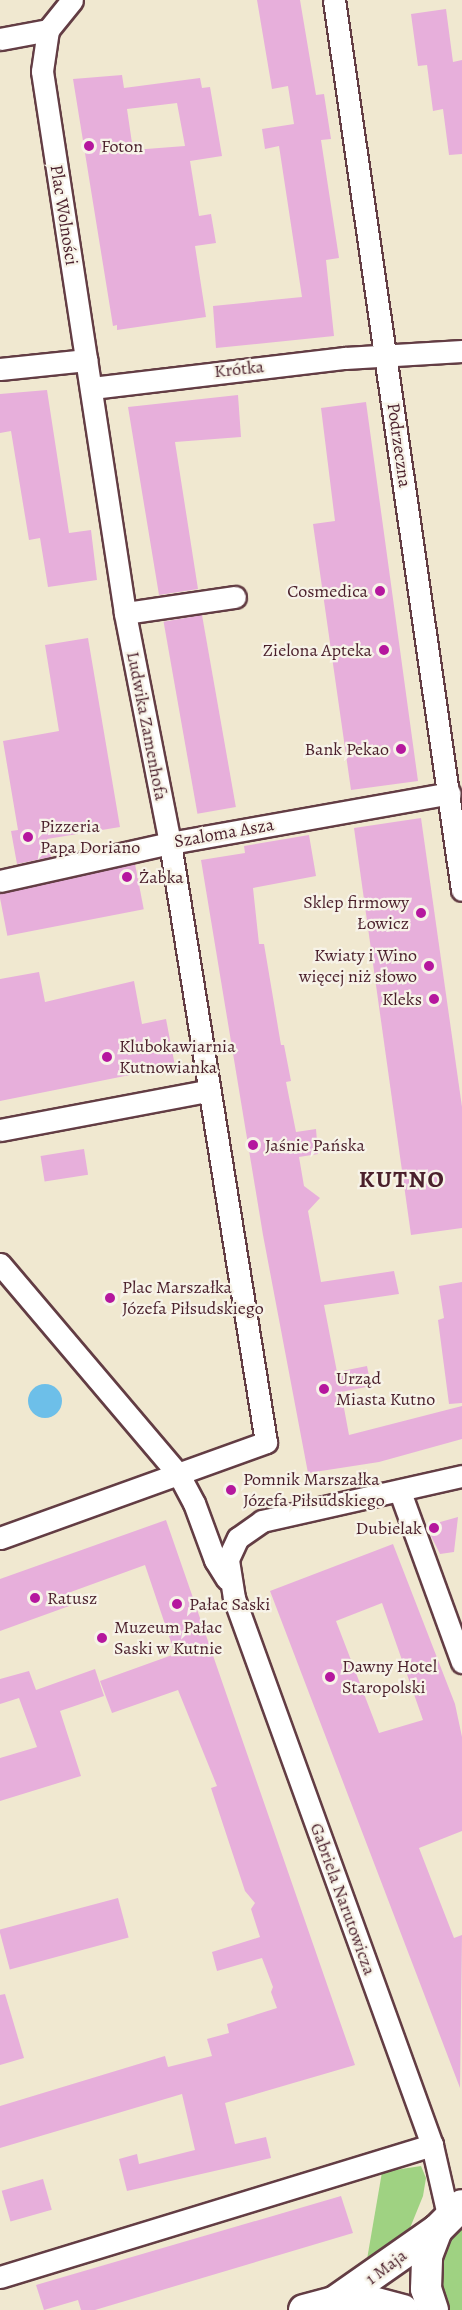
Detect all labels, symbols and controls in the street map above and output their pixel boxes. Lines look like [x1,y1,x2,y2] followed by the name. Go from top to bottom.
[101,135,143,157] place label: Foton
[82,139,96,153] marker: Foton
[45,163,83,267] street label: Plac Wolności
[213,356,265,382] street label: Krótka
[382,401,416,489] street label: Podrzeczna
[287,580,368,602] place label: Cosmedica
[373,584,387,598] marker: Cosmedica
[263,639,372,661] place label: Zielona Apteka
[377,643,391,657] marker: Zielona Apteka
[122,650,172,802] street label: Ludwika Zamenhofa
[304,738,389,760] place label: Bank Pekao
[394,742,408,756] marker: Bank Pekao
[172,814,276,852] street label: Szaloma Asza
[40,816,140,858] place label: Pizzeria Papa Doriano
[21,830,35,844] marker: Pizzeria Papa Doriano
[139,866,184,888] place label: Żabka
[120,870,134,884] marker: Żabka
[303,892,409,934] place label: Sklep firmowy Łowicz
[414,906,428,920] marker: Sklep firmowy Łowicz
[299,945,417,988] place label: Kwiaty i Wino więcej niż słowo
[422,959,436,973] marker: Kwiaty i Wino więcej niż słowo
[382,988,422,1010] place label: Kleks
[427,992,441,1006] marker: Kleks
[119,1036,236,1078] place label: Klubokawiarnia Kutnowianka
[100,1050,114,1064] marker: Klubokawiarnia Kutnowianka
[265,1134,365,1156] place label: Jaśnie Pańska
[246,1138,260,1152] marker: Jaśnie Pańska
[359,1166,445,1194] district label: KUTNO
[122,1277,264,1320] place label: Plac Marszałka Józefa Piłsudskiego
[103,1291,117,1305] marker: Plac Marszałka Józefa Piłsudskiego
[336,1368,435,1410] place label: Urząd Miasta Kutno
[317,1382,331,1396] marker: Urząd Miasta Kutno
[243,1469,385,1512] place label: Pomnik Marszałka Józefa Piłsudskiego
[224,1483,238,1497] marker: Pomnik Marszałka Józefa Piłsudskiego
[356,1517,422,1539] place label: Dubielak
[427,1521,441,1535] marker: Dubielak
[47,1587,97,1609] place label: Ratusz
[28,1591,42,1605] marker: Ratusz
[189,1593,270,1615] place label: Pałac Saski
[170,1597,184,1611] marker: Pałac Saski
[114,1617,222,1660] place label: Muzeum Pałac Saski w Kutnie
[95,1631,109,1645] marker: Muzeum Pałac Saski w Kutnie
[342,1656,437,1698] place label: Dawny Hotel Staropolski
[323,1670,337,1684] marker: Dawny Hotel Staropolski
[305,1820,381,1978] street label: Gabriela Narutowicza
[361,2245,411,2289] street label: 1 Maja

